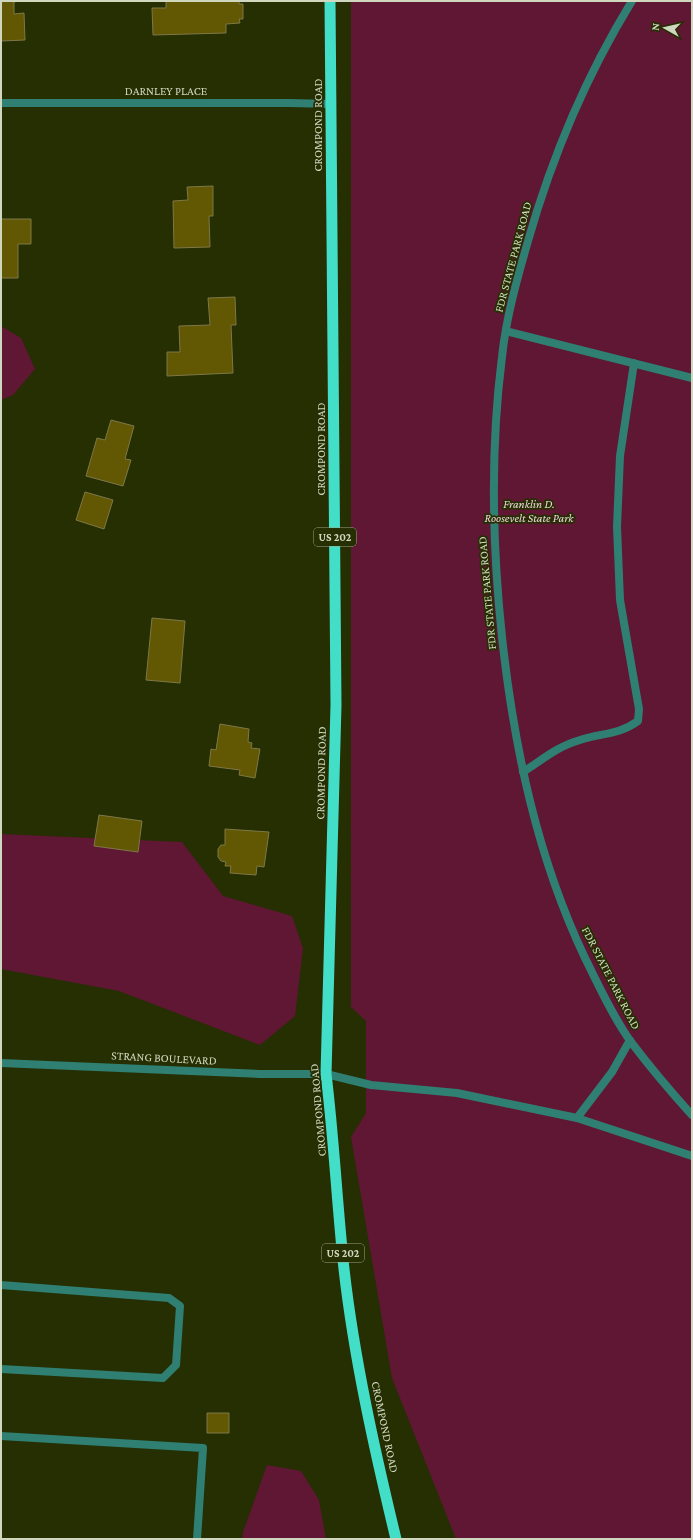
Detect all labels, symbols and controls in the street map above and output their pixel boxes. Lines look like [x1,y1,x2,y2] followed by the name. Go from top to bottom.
[645,8,685,48] north arrow
[649,22,662,31] text: N
[311,78,325,172] street label: CROMPOND ROAD
[125,84,208,98] street label: DARNLEY PLACE
[492,200,534,314] street label: FDR STATE PARK ROAD
[314,402,328,496] street label: CROMPOND ROAD
[484,497,574,525] park label: Franklin D. Roosevelt State Park
[314,528,356,546] road number: US 202
[475,536,499,650] street label: FDR STATE PARK ROAD
[313,726,329,820] street label: CROMPOND ROAD
[579,924,643,1032] street label: FDR STATE PARK ROAD
[111,1048,217,1068] street label: STRANG BOULEVARD
[307,1063,329,1157] street label: CROMPOND ROAD
[322,1244,364,1262] road number: US 202
[368,1380,402,1474] street label: CROMPOND ROAD

